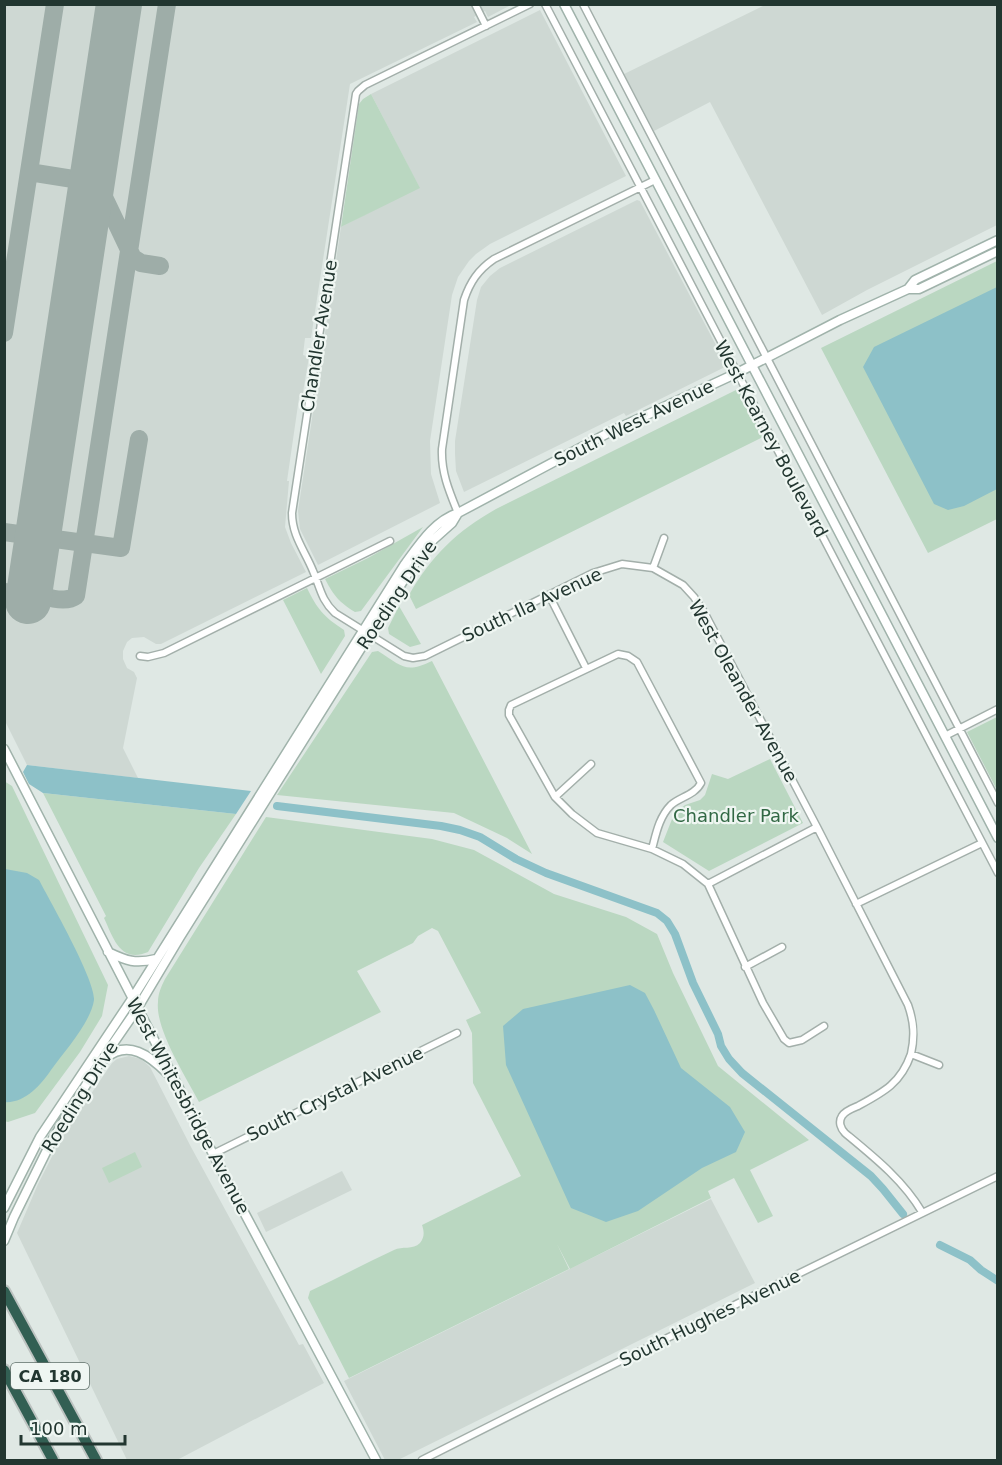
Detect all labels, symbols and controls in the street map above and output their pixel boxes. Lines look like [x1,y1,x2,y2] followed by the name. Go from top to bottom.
[296,258,341,414] street label: Chandler Avenue
[711,337,832,541] street label: West Kearney Boulevard
[551,375,717,470] street label: South West Avenue
[352,536,441,653] street label: Roeding Drive
[458,563,605,646] street label: South Ila Avenue
[685,596,802,786] street label: West Oleander Avenue
[673,805,800,826] park label: Chandler Park
[122,994,255,1218] street label: West Whitesbridge Avenue
[37,1037,122,1156] street label: Roeding Drive
[243,1042,426,1145] street label: South Crystal Avenue
[616,1265,804,1371] street label: South Hughes Avenue
[11,1363,89,1389] road number: CA 180
[21,1408,124,1446] scale bar
[30,1418,88,1439] text: 100 m

